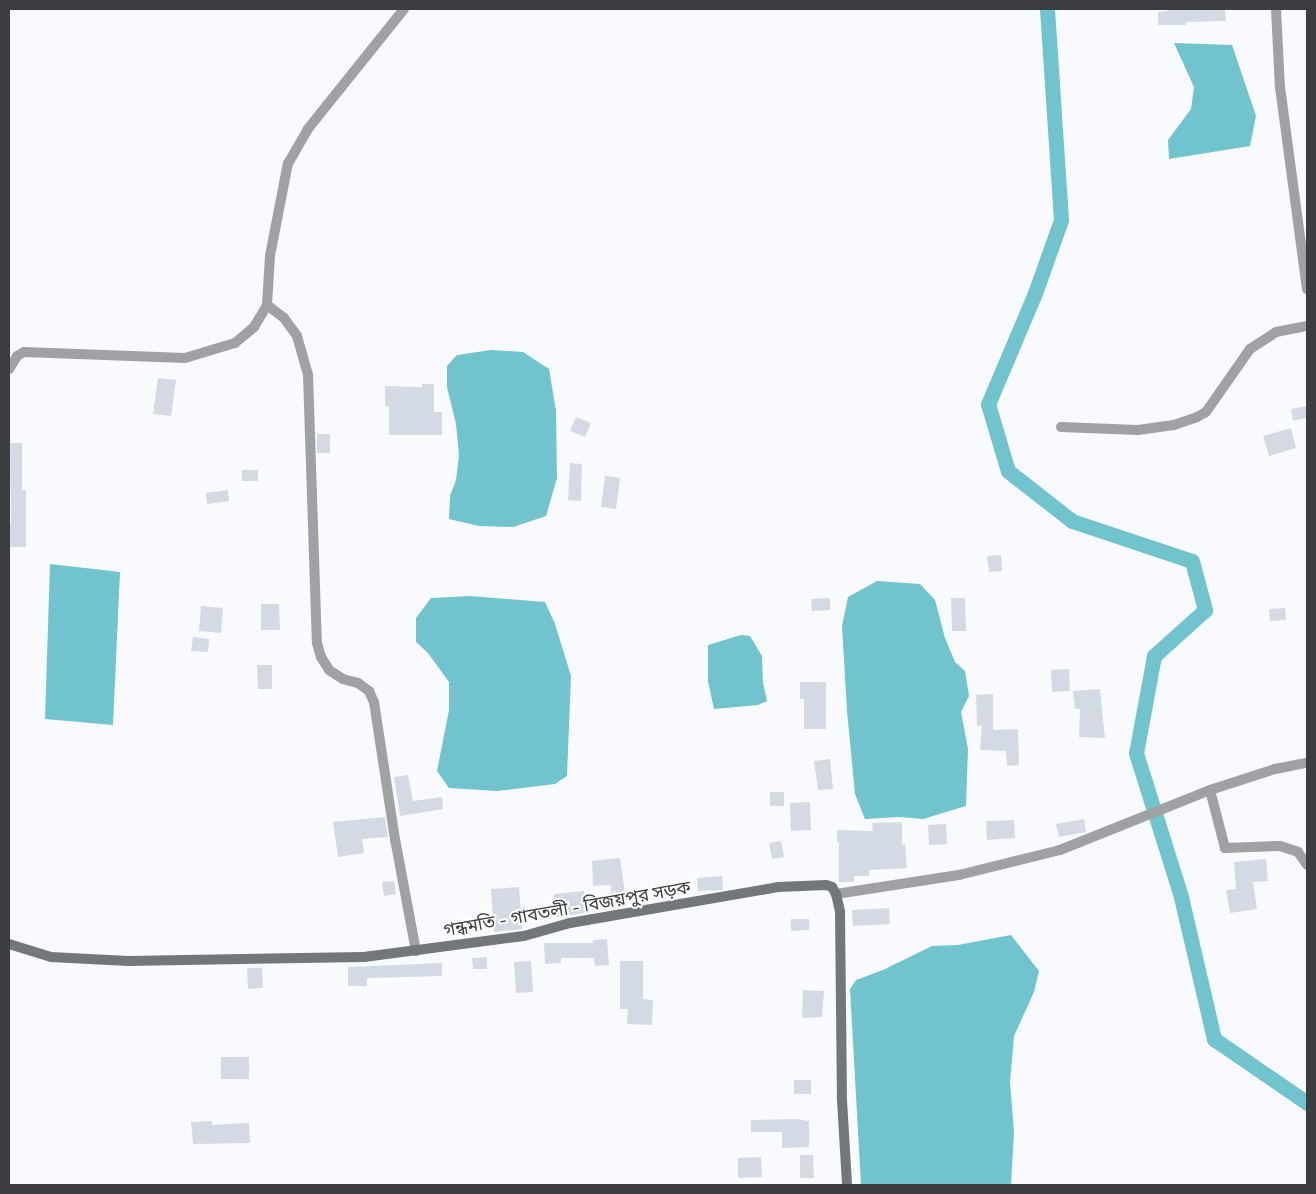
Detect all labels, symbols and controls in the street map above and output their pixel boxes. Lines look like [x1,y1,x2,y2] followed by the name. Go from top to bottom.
[442,876,692,940] street label: গন্ধমতি - গাবতলী - বিজয়পুর সড়ক

